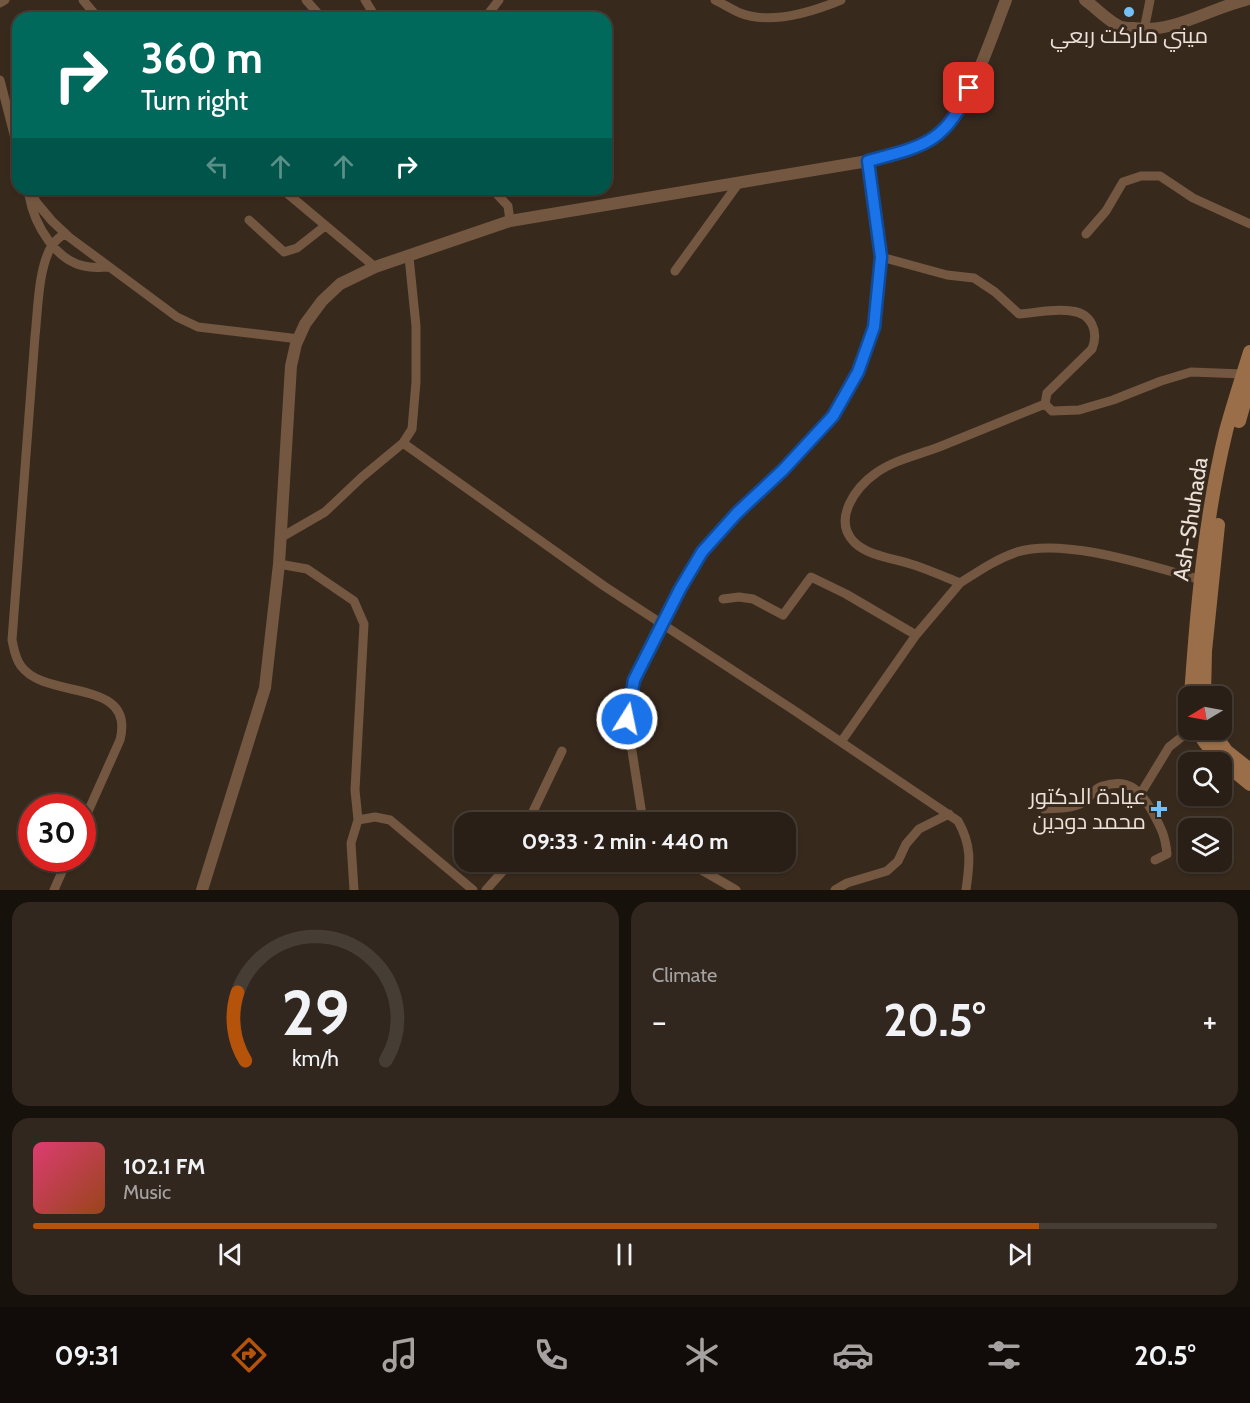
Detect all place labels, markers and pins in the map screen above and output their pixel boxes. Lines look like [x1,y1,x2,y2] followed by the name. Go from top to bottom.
[1122,5,1136,19] marker: ميني ماركت ربعي
[1050,22,1208,52] place label: ميني ماركت ربعي
[943,62,994,113] pin
[1027,783,1146,835] place label: عيادة الدكتور محمد دودين
[1150,800,1168,818] marker: عيادة الدكتور محمد دودين

